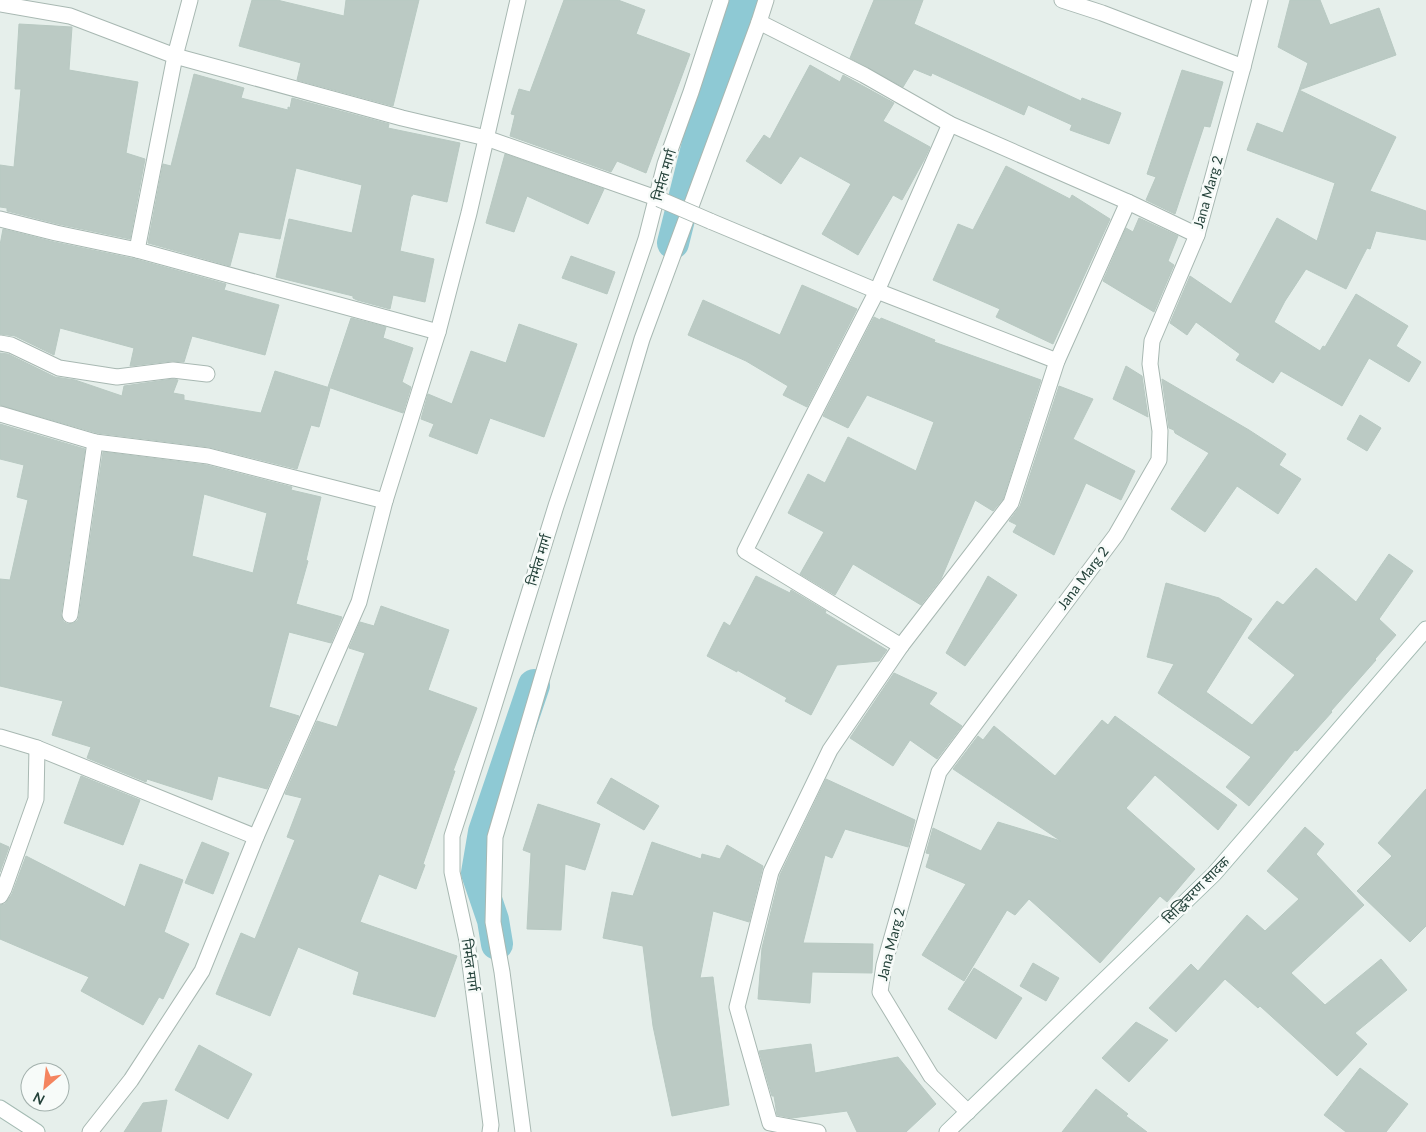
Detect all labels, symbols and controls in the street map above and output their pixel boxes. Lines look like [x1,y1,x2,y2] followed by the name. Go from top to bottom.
[648,146,679,203] street label: निर्मल मार्ग
[1189,154,1226,230] street label: Jana Marg 2
[523,531,555,588] street label: निर्मल मार्ग
[1053,543,1112,613] street label: Jana Marg 2
[1159,853,1233,927] street label: सिद्धिचरण सादक
[873,906,908,982] street label: Jana Marg 2
[458,938,483,993] street label: निर्मल मार्ग
[20,1062,70,1112] north arrow
[30,1089,47,1109] text: N

